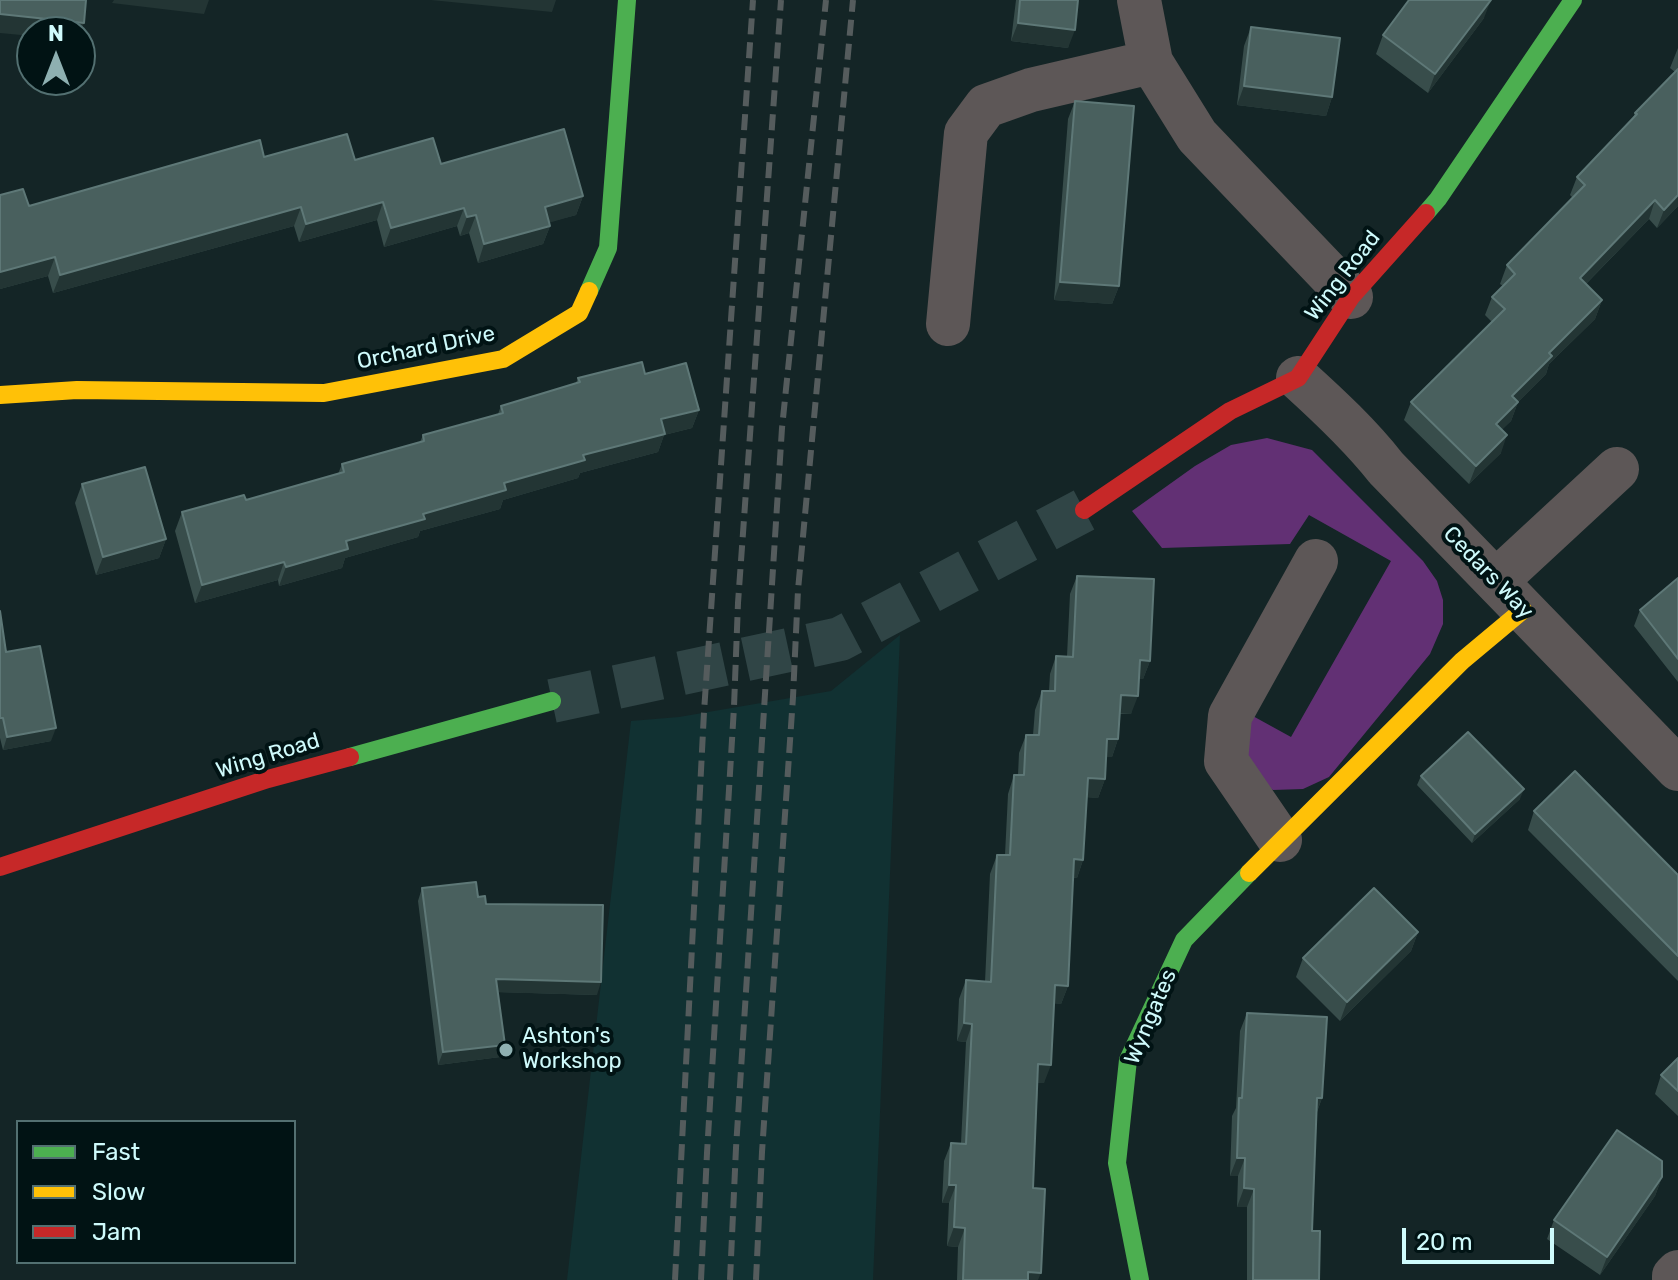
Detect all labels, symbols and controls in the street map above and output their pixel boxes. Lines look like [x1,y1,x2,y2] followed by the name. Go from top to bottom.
[16,16,96,96] north arrow
[48,20,64,47] text: N
[1300,226,1386,326] street label: Wing Road
[355,321,497,375] street label: Orchard Drive
[1437,521,1539,625] street label: Cedars Way
[213,728,323,784] street label: Wing Road
[1119,966,1183,1068] street label: Wyngates
[522,1024,622,1076] place label: Ashton's Workshop
[497,1041,515,1059] marker: Ashton's Workshop
[16,1120,296,1264] legend
[92,1138,140,1166] text: Fast
[92,1178,145,1206] text: Slow
[1406,1212,1558,1262] scale bar
[92,1218,142,1246] text: Jam
[1416,1228,1473,1256] text: 20 m

